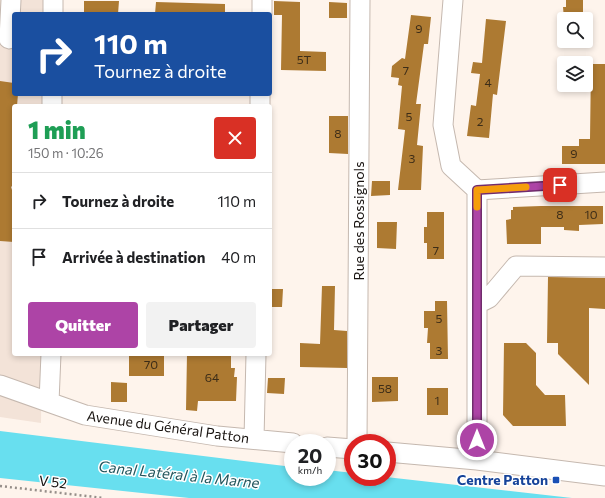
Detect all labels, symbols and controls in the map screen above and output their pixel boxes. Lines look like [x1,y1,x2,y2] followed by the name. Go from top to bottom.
[557,12,593,92] map controls
[557,12,593,48] button: search
[415,21,423,35] house number: 9
[94,26,168,60] text: 110 m
[28,28,80,80] icon: right
[297,52,311,66] house number: 5T
[557,56,593,92] button: layers
[94,60,227,82] text: Tournez à droite
[403,63,409,77] house number: 7
[484,75,492,89] house number: 4
[406,109,413,123] house number: 5
[477,114,484,128] house number: 2
[28,115,86,144] text: 1 min
[214,117,256,159] button: close
[334,126,342,140] house number: 8
[28,145,104,161] text: 150 m · 10:26
[570,146,578,160] house number: 9
[409,151,416,165] house number: 3
[350,161,367,281] street label: Rue des Rossignols
[543,168,577,202] pin
[549,174,571,196] icon: arrive
[28,190,50,212] icon: right
[62,192,174,210] text: Tournez à droite
[217,192,256,210] text: 110 m
[556,207,564,221] house number: 8
[585,207,598,221] house number: 10
[433,243,439,257] house number: 7
[28,246,50,268] icon: arrive
[62,248,205,266] text: Arrivée à destination
[221,248,256,266] text: 40 m
[28,302,138,348] button: Quitter
[146,302,256,348] button: Partager
[436,311,443,325] house number: 5
[436,343,443,357] house number: 3
[144,357,158,371] house number: 70
[205,370,219,384] house number: 64
[378,381,392,395] house number: 58
[434,393,440,407] house number: 1
[86,407,250,446] street label: Avenue du Général Patton
[456,419,498,461] position arrow
[344,434,396,486] speed limit sign: 30
[298,443,322,467] text: 20
[98,457,261,491] water label: Canal Latéral à la Marne
[298,464,322,476] text: km/h
[457,471,548,488] place label: Centre Patton
[38,472,68,491] street label: V 52
[551,475,561,485] marker: Centre Patton

